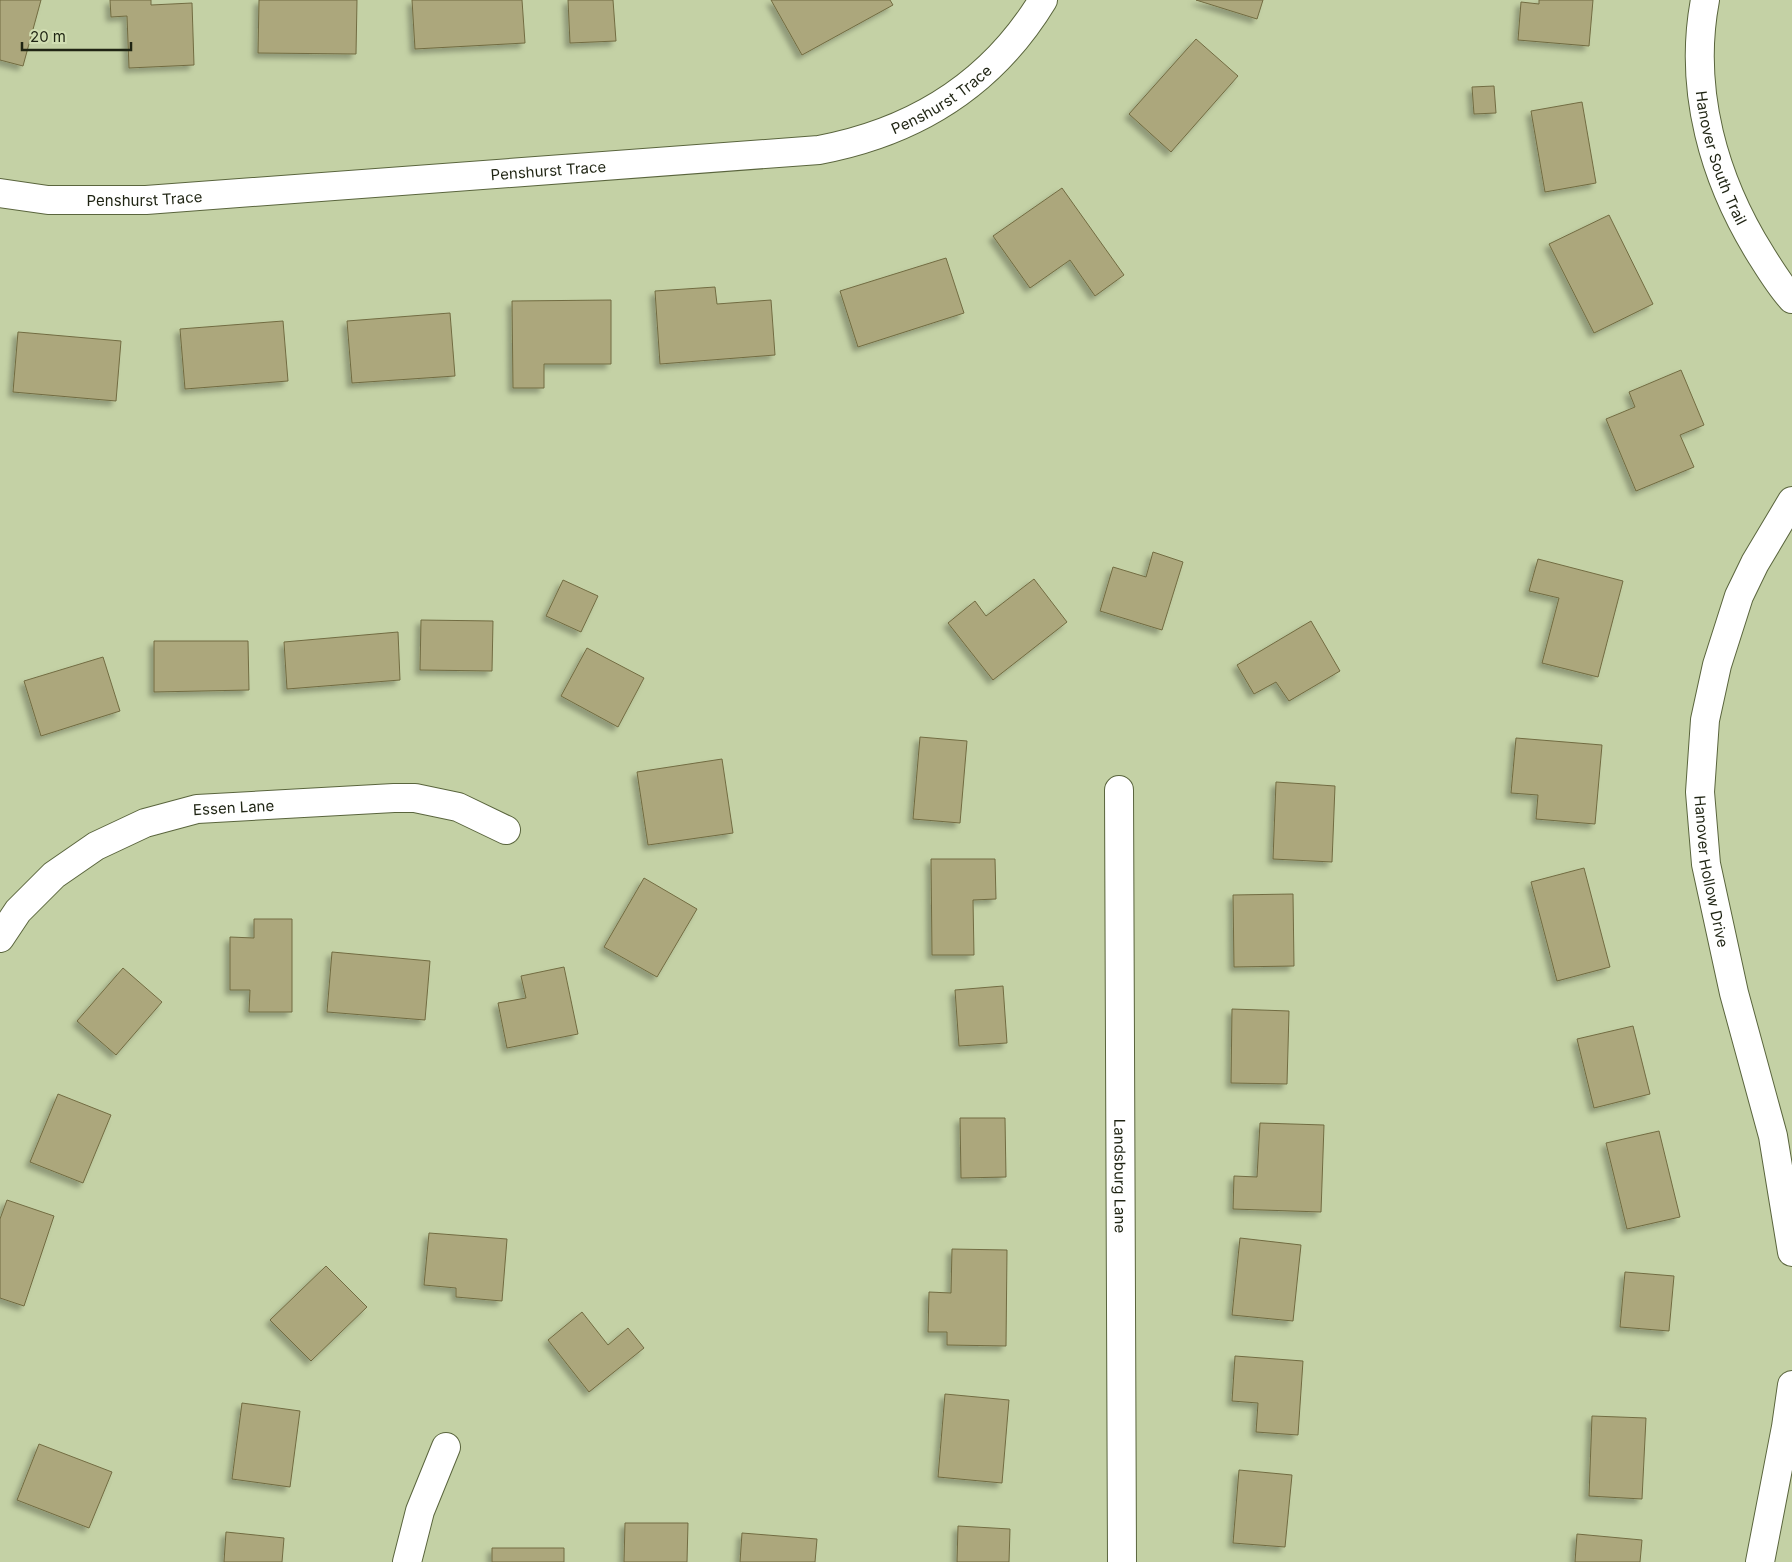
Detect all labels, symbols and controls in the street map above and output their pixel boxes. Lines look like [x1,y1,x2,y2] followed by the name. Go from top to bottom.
[22,20,131,52] scale bar
[30,27,66,46] text: 20 m
[888,60,995,138] street label: Penshurst Trace
[1692,90,1751,228] street label: Hanover South Trail
[490,156,607,184] street label: Penshurst Trace
[87,186,203,210] street label: Penshurst Trace
[192,795,275,819] street label: Essen Lane
[1691,795,1733,949] street label: Hanover Hollow Drive
[1111,1119,1130,1233] street label: Landsburg Lane

